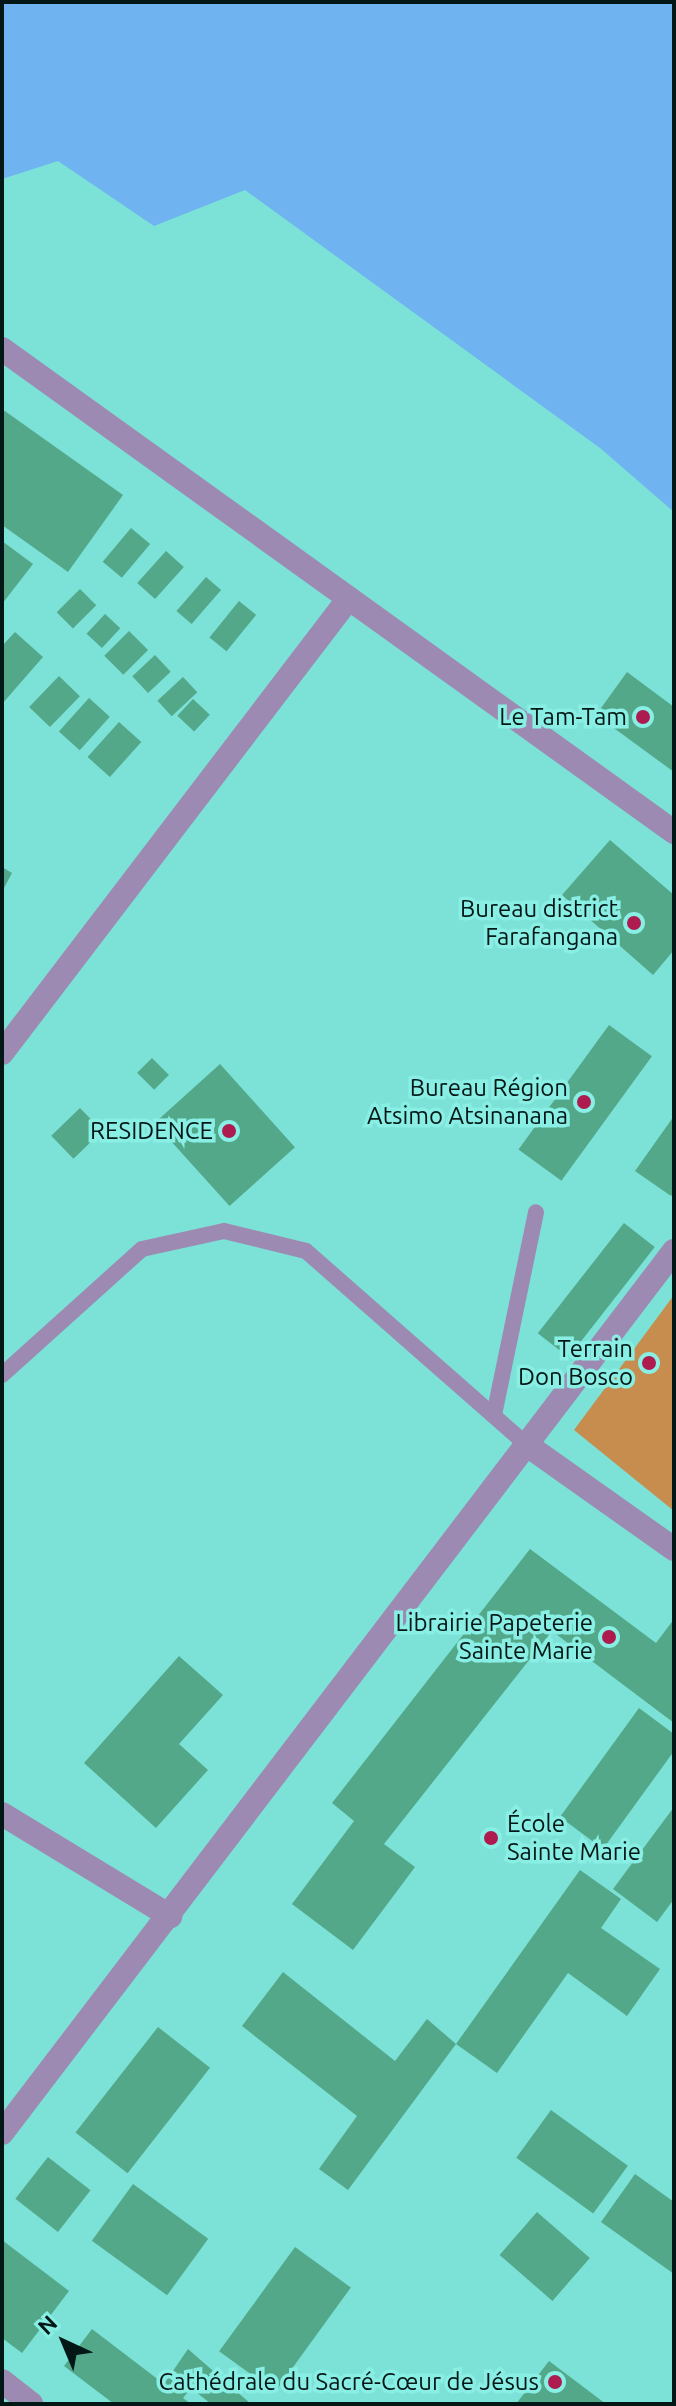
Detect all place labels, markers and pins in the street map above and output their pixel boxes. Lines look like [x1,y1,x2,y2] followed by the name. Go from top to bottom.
[499,703,627,731] place label: Le Tam-Tam
[634,708,652,726] marker: Le Tam-Tam
[460,895,618,951] place label: Bureau district Farafangana
[625,914,643,932] marker: Bureau district Farafangana
[367,1074,568,1130] place label: Bureau Région Atsimo Atsinanana
[575,1093,593,1111] marker: Bureau Région Atsimo Atsinanana
[90,1117,213,1145] place label: RESIDENCE
[220,1122,238,1140] marker: RESIDENCE
[518,1335,633,1391] place label: Terrain Don Bosco
[640,1354,658,1372] marker: Terrain Don Bosco
[395,1609,593,1665] place label: Librairie Papeterie Sainte Marie
[600,1628,618,1646] marker: Librairie Papeterie Sainte Marie
[507,1810,641,1866] place label: École Sainte Marie
[482,1829,500,1847] marker: École Sainte Marie
[158,2368,539,2396] place label: Cathédrale du Sacré-Cœur de Jésus
[546,2373,564,2391] marker: Cathédrale du Sacré-Cœur de Jésus

